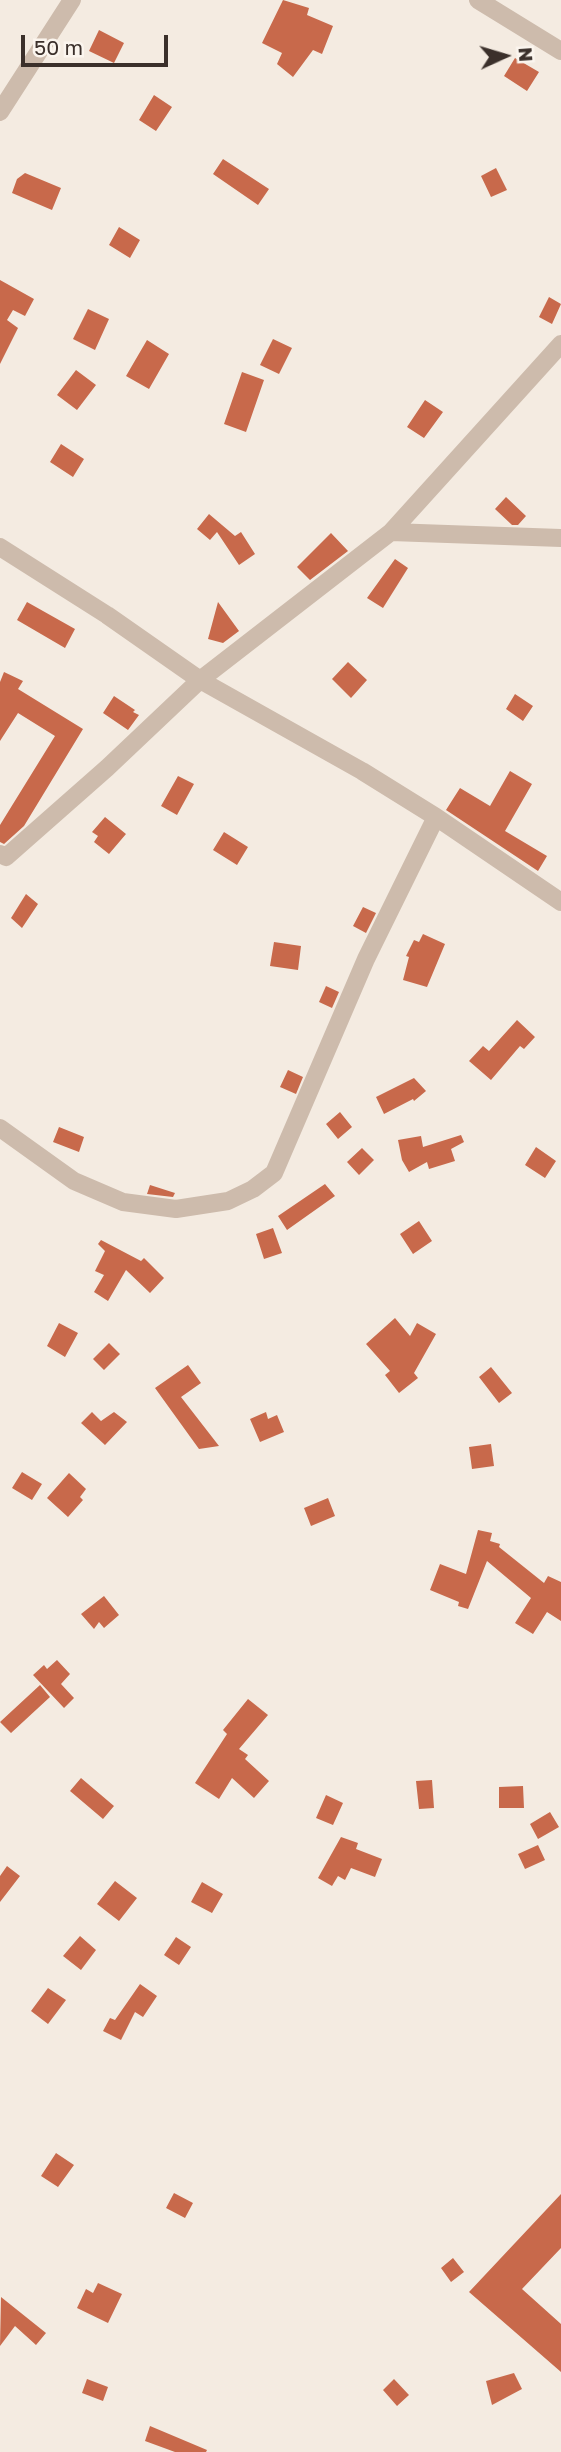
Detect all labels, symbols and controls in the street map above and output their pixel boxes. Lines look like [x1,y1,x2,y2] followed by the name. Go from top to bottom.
[24,21,172,65] scale bar
[470,21,540,91] north arrow
[34,34,83,60] text: 50 m
[514,46,538,63] text: N

